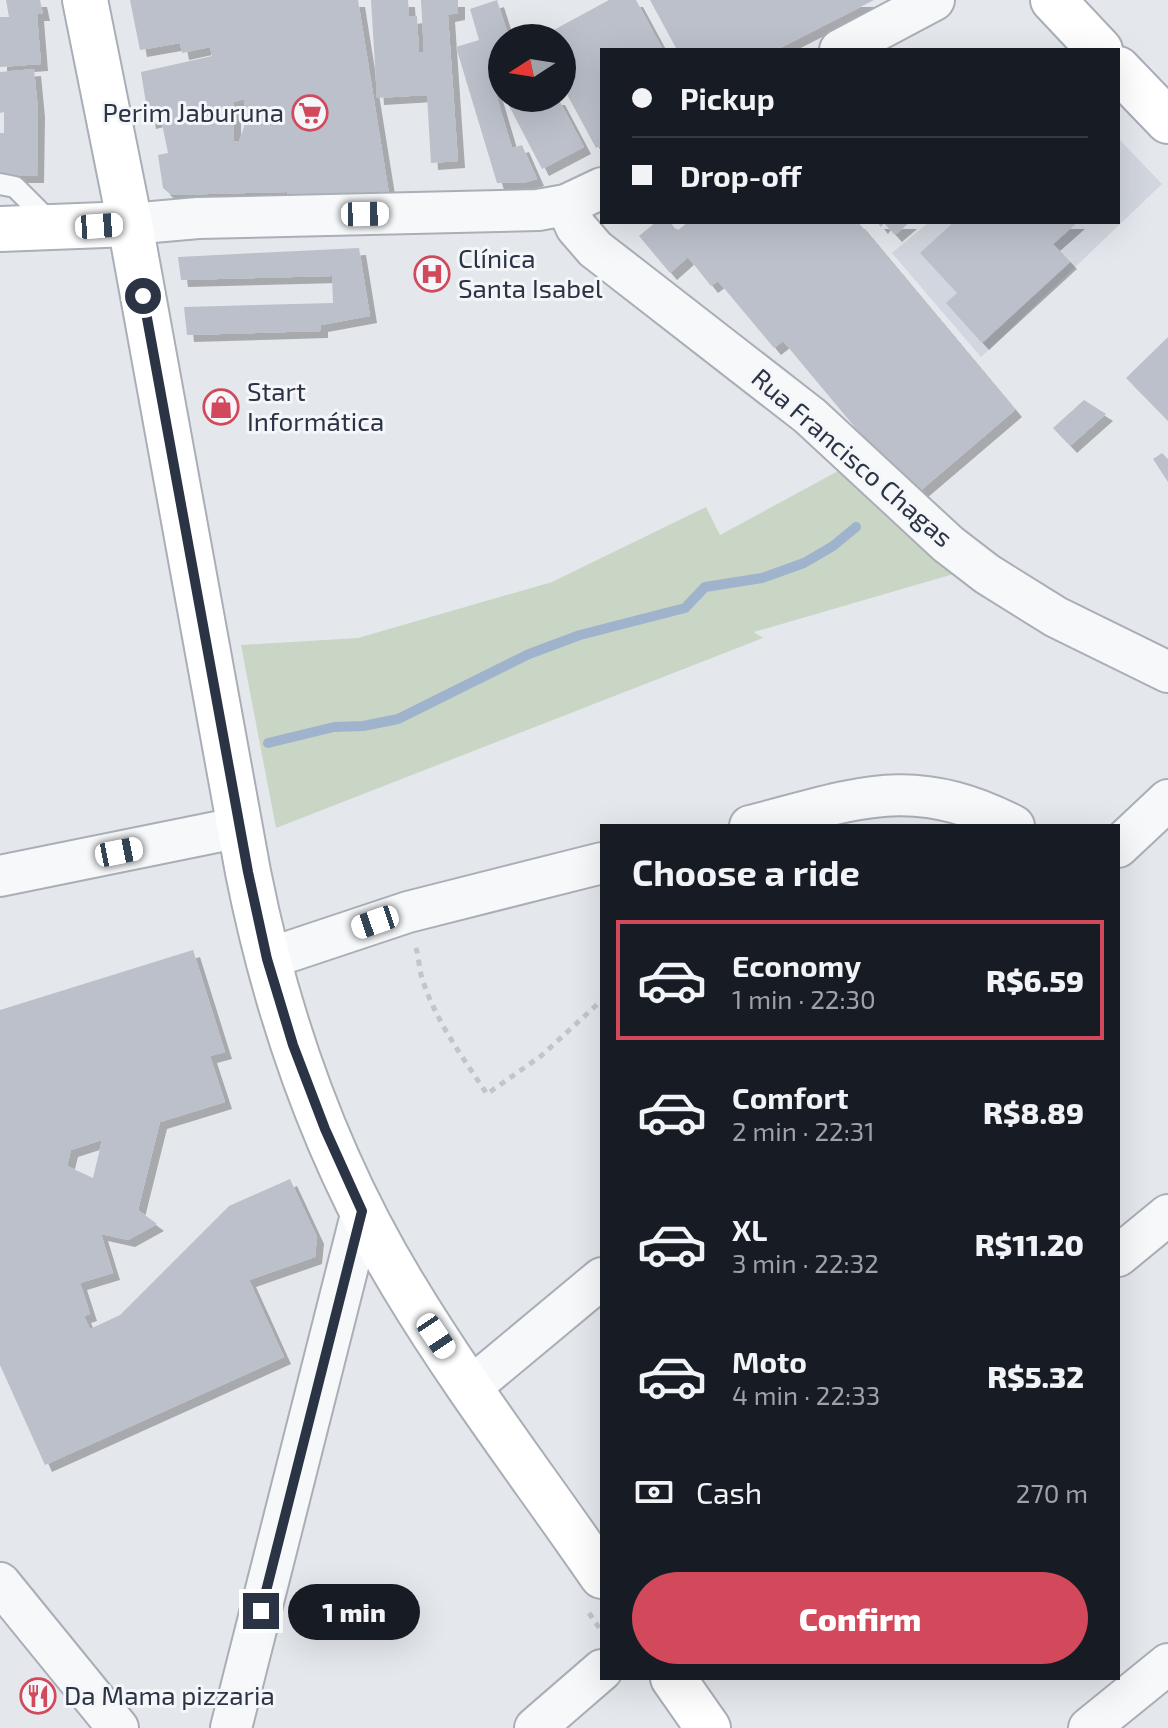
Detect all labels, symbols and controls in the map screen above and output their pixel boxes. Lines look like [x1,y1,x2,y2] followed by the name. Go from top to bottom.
[488,24,576,112] north arrow
[488,24,576,112] map controls
[680,80,775,116] text: Pickup
[291,94,329,132] supermarket icon: Perim Jaburuna
[103,96,284,127] place label: Perim Jaburuna
[680,157,802,193] text: Drop-off
[341,202,389,226] car
[74,212,124,240] car
[458,242,603,303] place label: Clínica Santa Isabel
[413,255,451,293] hospital icon: Clínica Santa Isabel
[125,278,161,314] route start
[746,361,960,552] street label: Rua Francisco Chagas
[247,375,384,436] place label: Start Informática
[202,388,240,426] shop icon: Start Informática
[93,836,145,868] car
[632,850,860,893] text: Choose a ride
[348,903,402,941] car
[636,944,708,1016] icon: car
[732,947,861,983] text: Economy
[986,962,1084,998] text: R$6.59
[732,983,876,1014] text: 1 min · 22:30
[636,1076,708,1148] icon: car
[732,1079,849,1115] text: Comfort
[983,1094,1084,1130] text: R$8.89
[732,1115,875,1146] text: 2 min · 22:31
[636,1208,708,1280] icon: car
[732,1211,767,1247] text: XL
[975,1226,1084,1262] text: R$11.20
[732,1247,879,1278] text: 3 min · 22:32
[413,1309,459,1363] car
[636,1340,708,1412] icon: car
[732,1343,807,1379] text: Moto
[987,1358,1084,1394] text: R$5.32
[732,1379,880,1410] text: 4 min · 22:33
[632,1470,676,1514] icon: cash
[696,1474,762,1510] text: Cash
[1016,1477,1088,1508] text: 270 m
[632,1572,1088,1664] button: Confirm
[289,1583,421,1639] callout: 1 min
[243,1593,279,1629] route end
[322,1596,386,1627] text: 1 min
[19,1677,57,1715] restaurant icon: Da Mama pizzaria
[64,1679,275,1710] place label: Da Mama pizzaria

